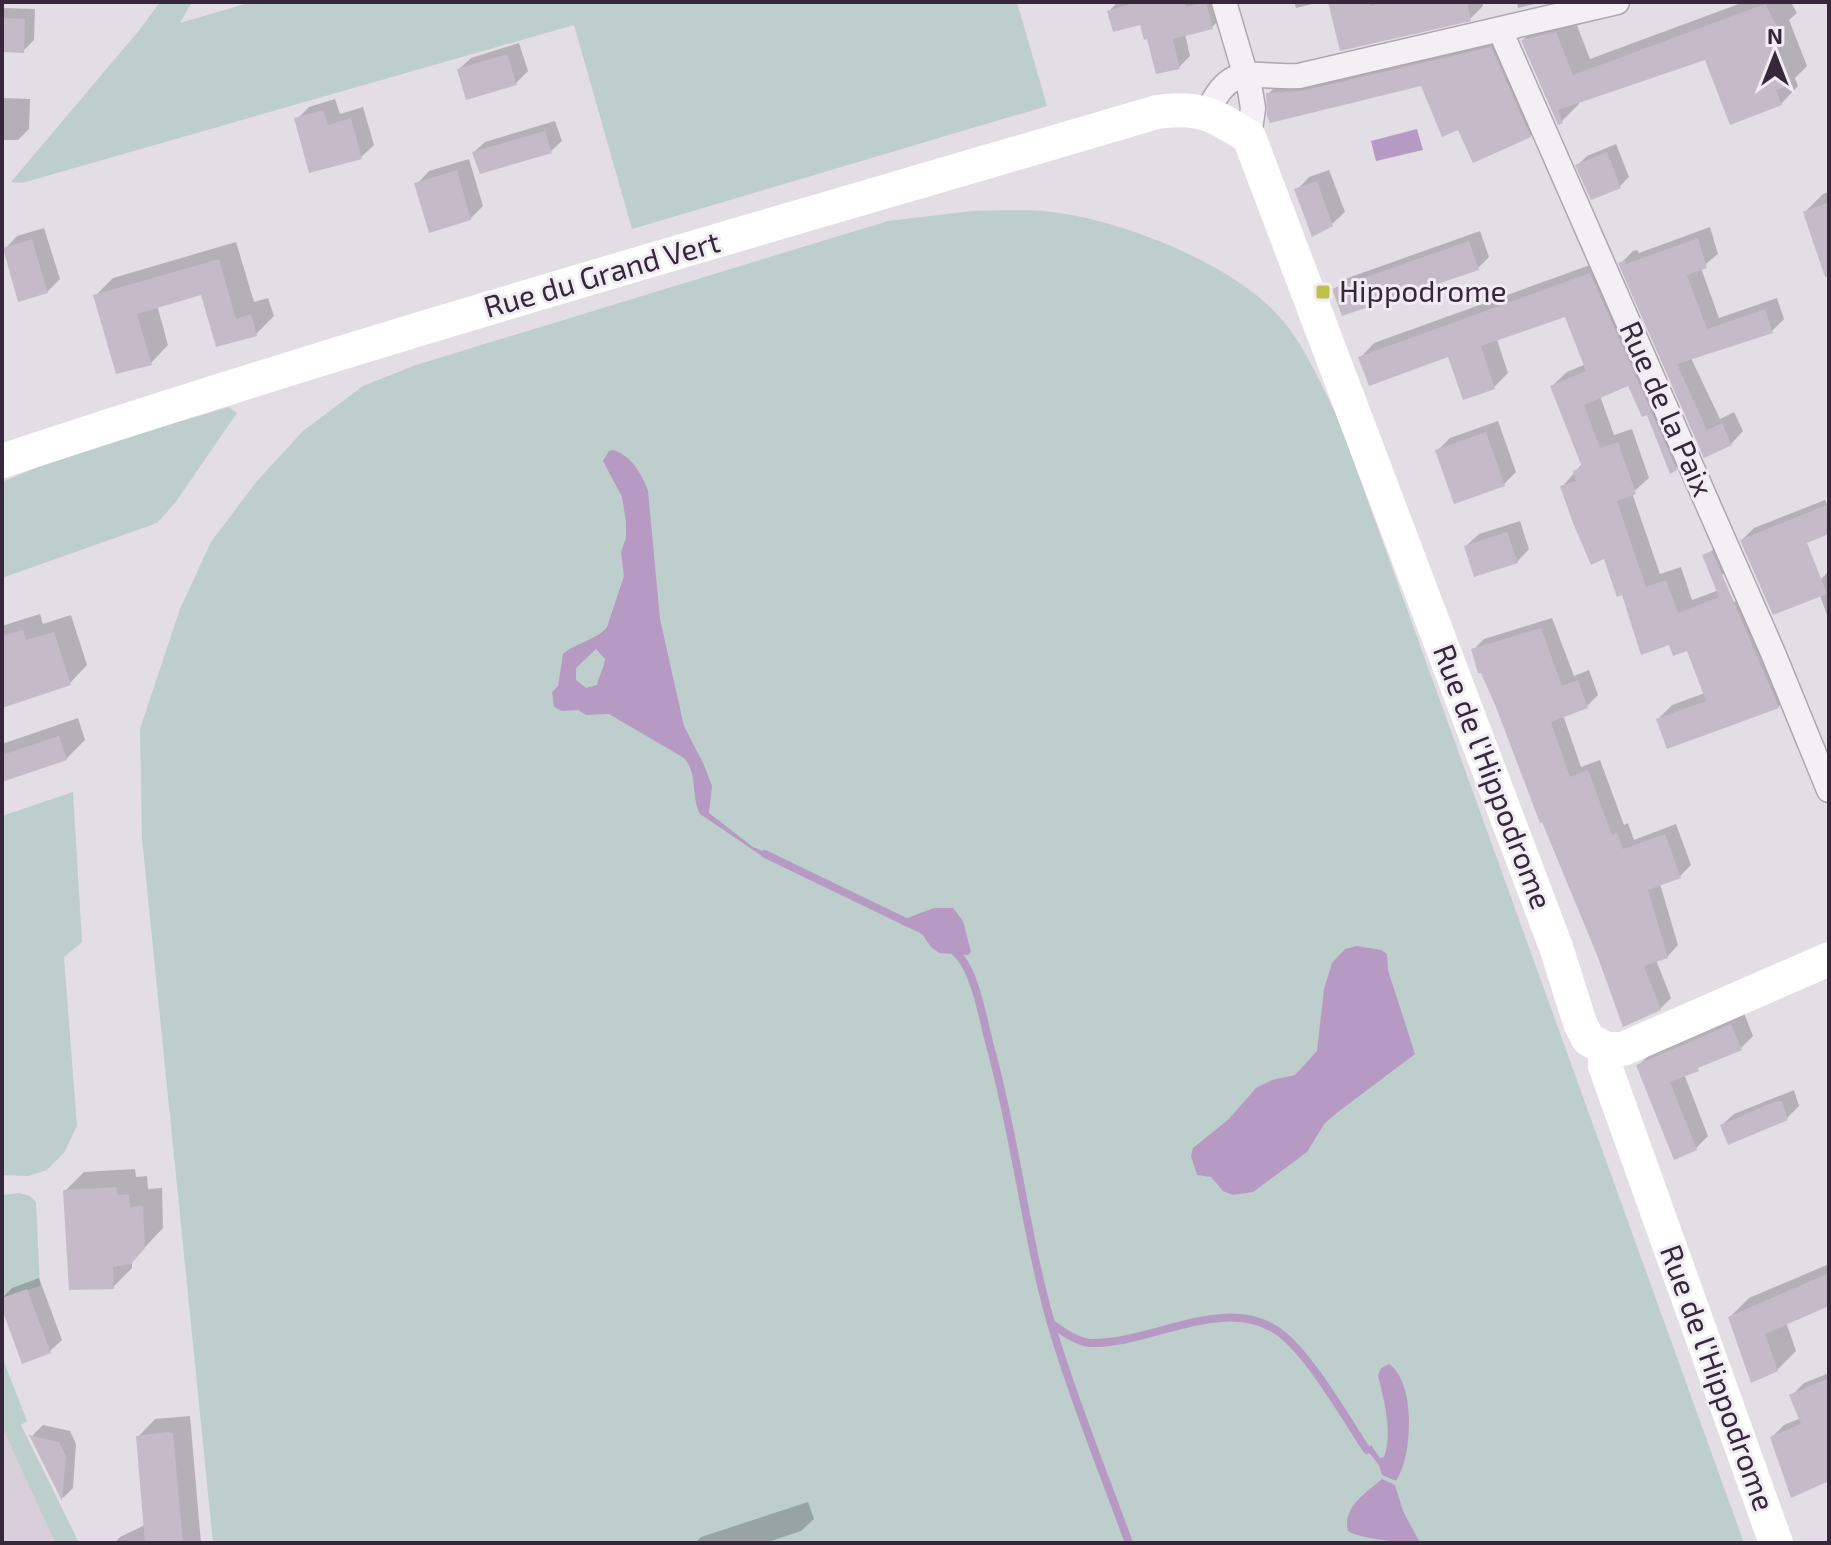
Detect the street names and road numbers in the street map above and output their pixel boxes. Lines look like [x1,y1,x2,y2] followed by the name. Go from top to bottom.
[479,222,724,324] street label: Rue du Grand Vert
[1613,315,1723,501] street label: Rue de la Paix
[1427,639,1561,914] street label: Rue de l'Hippodrome
[1654,1239,1784,1515] street label: Rue de l'Hippodrome

